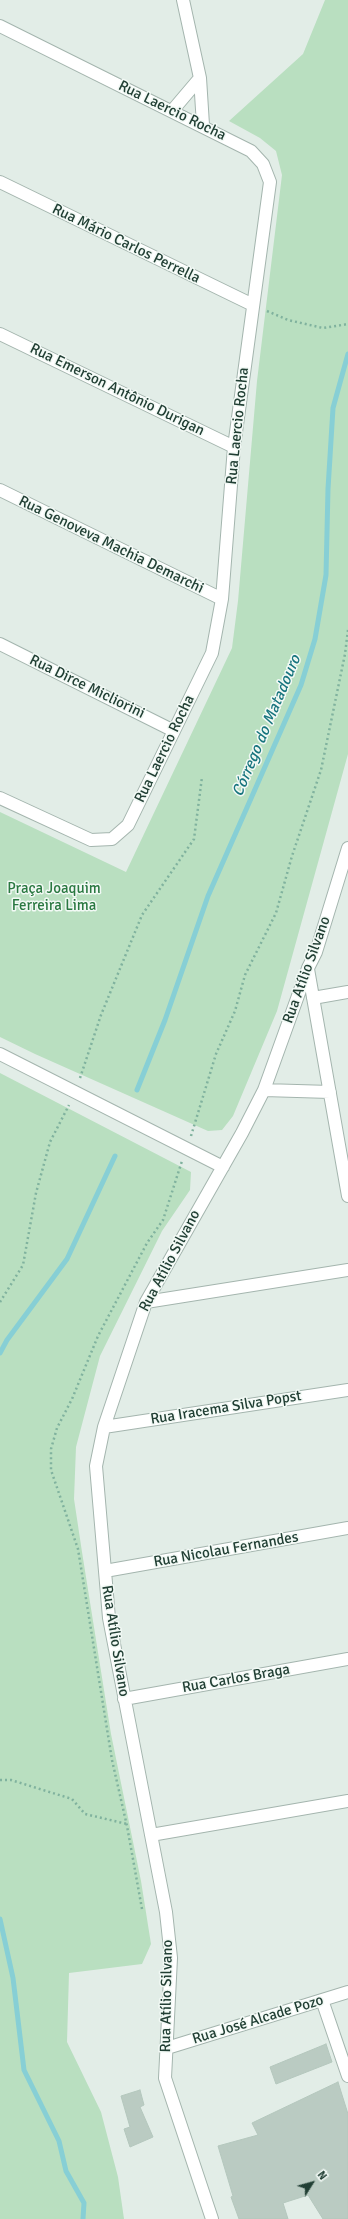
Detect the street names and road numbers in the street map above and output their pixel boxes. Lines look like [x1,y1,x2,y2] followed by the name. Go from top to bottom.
[115,77,229,145] street label: Rua Laercio Rocha
[49,200,203,288] street label: Rua Mário Carlos Perrella
[27,340,207,440] street label: Rua Emerson Antônio Durigan
[223,367,253,485] street label: Rua Laercio Rocha
[16,492,206,598] street label: Rua Genoveva Machia Demarchi
[26,651,148,723] street label: Rua Dirce Micliorini
[131,692,199,806] street label: Rua Laercio Rocha
[279,914,335,1026] street label: Rua Atílio Silvano
[136,1207,204,1315] street label: Rua Atílio Silvano
[149,1387,303,1429] street label: Rua Iracema Silva Popst
[152,1528,300,1572] street label: Rua Nicolau Fernandes
[97,1584,133,1698] street label: Rua Atílio Silvano
[181,1661,291,1697] street label: Rua Carlos Braga
[157,1940,177,2052] street label: Rua Atílio Silvano
[190,1991,326,2049] street label: Rua José Alcade Pozo

